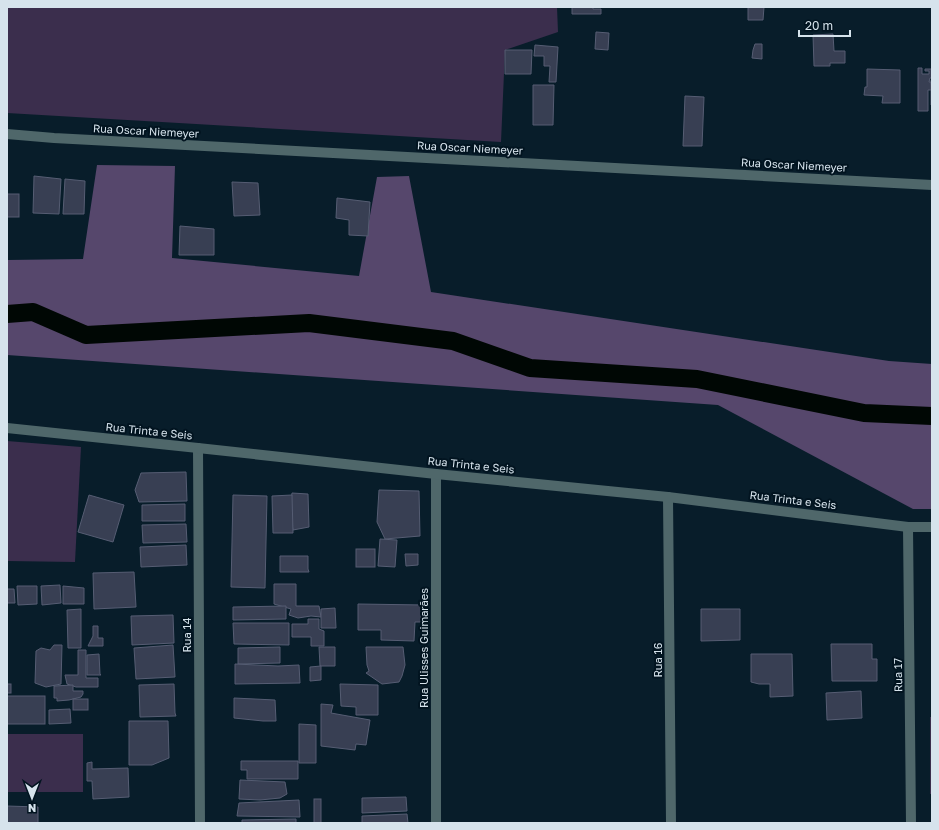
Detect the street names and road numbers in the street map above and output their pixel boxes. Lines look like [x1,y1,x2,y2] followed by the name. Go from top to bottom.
[93,121,200,140] street label: Rua Oscar Niemeyer
[417,138,524,157] street label: Rua Oscar Niemeyer
[741,155,848,174] street label: Rua Oscar Niemeyer
[105,419,193,442] street label: Rua Trinta e Seis
[427,453,515,476] street label: Rua Trinta e Seis
[749,488,837,511] street label: Rua Trinta e Seis
[417,588,430,708] street label: Rua Ulisses Guimarães
[180,617,193,652] street label: Rua 14
[651,642,664,677] street label: Rua 16
[891,658,904,692] street label: Rua 17

